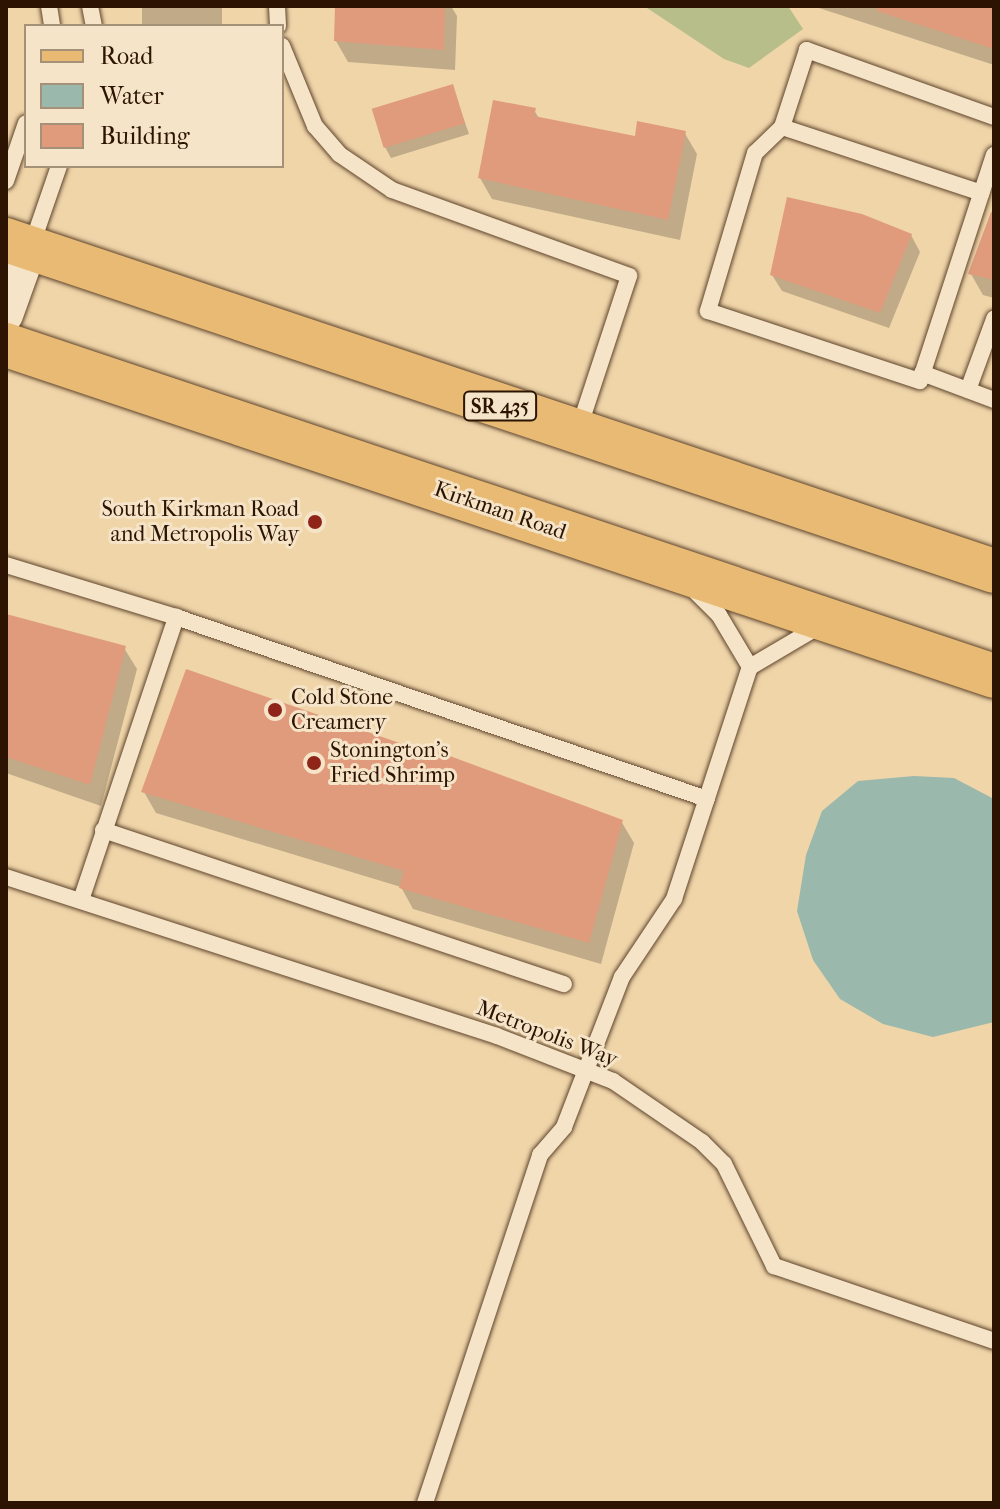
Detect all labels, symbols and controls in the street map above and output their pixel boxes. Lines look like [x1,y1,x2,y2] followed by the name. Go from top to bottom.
[24,24,284,168] legend
[100,42,153,70] text: Road
[100,82,164,110] text: Water
[100,122,190,150] text: Building
[462,390,538,422] road number: SR 435
[431,476,569,546] street label: Kirkman Road
[101,496,299,548] place label: South Kirkman Road and Metropolis Way
[306,513,324,531] marker: South Kirkman Road and Metropolis Way
[291,684,393,736] place label: Cold Stone Creamery
[266,701,284,719] marker: Cold Stone Creamery
[330,737,455,788] place label: Stonington's Fried Shrimp
[305,754,323,772] marker: Stonington's Fried Shrimp
[473,995,621,1073] street label: Metropolis Way

